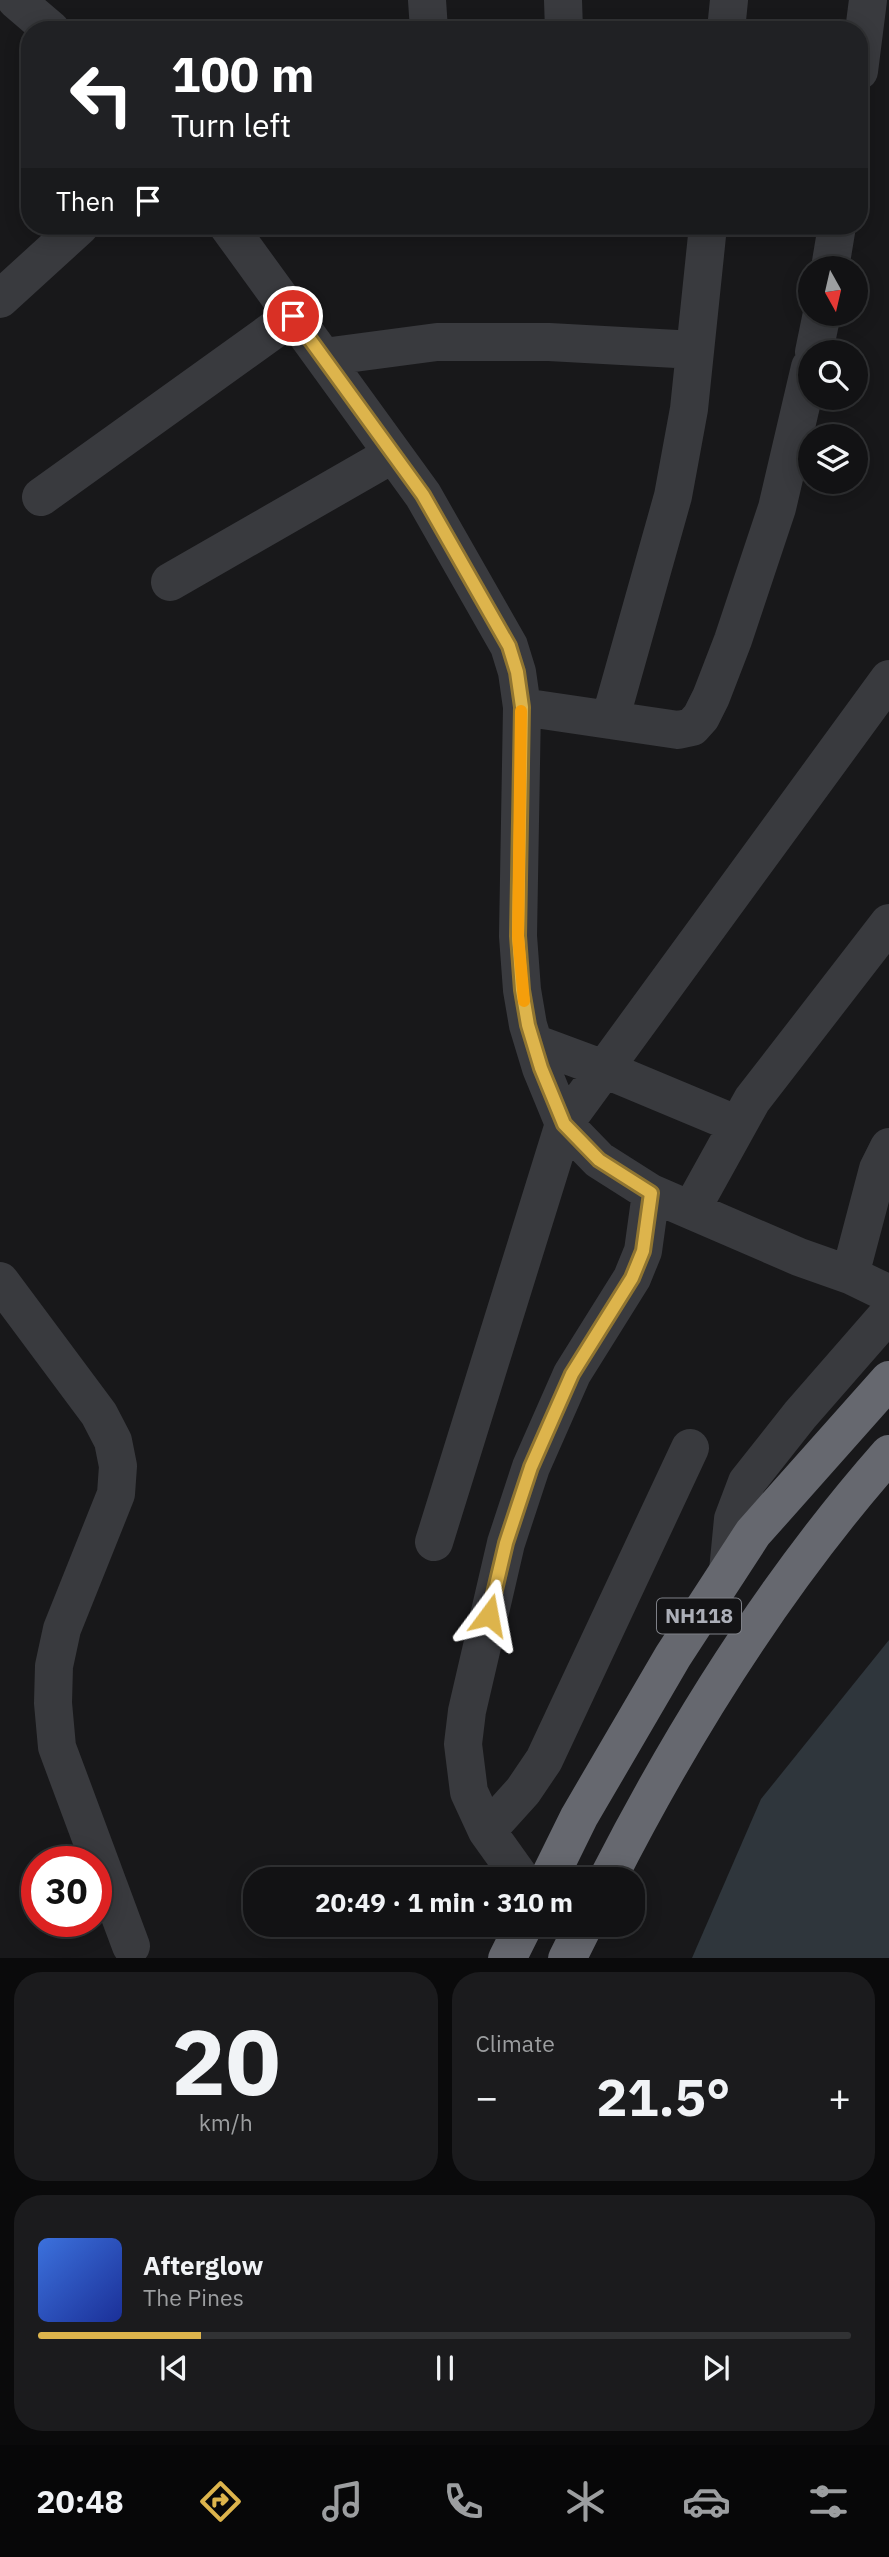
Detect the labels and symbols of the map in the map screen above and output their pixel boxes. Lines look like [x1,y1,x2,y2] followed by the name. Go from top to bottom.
[798,256,868,326] north arrow
[263,286,323,346] pin
[452,1578,526,1652] position arrow
[657,1598,741,1634] road number: NH118
[21,1846,112,1937] speed limit sign: 30

